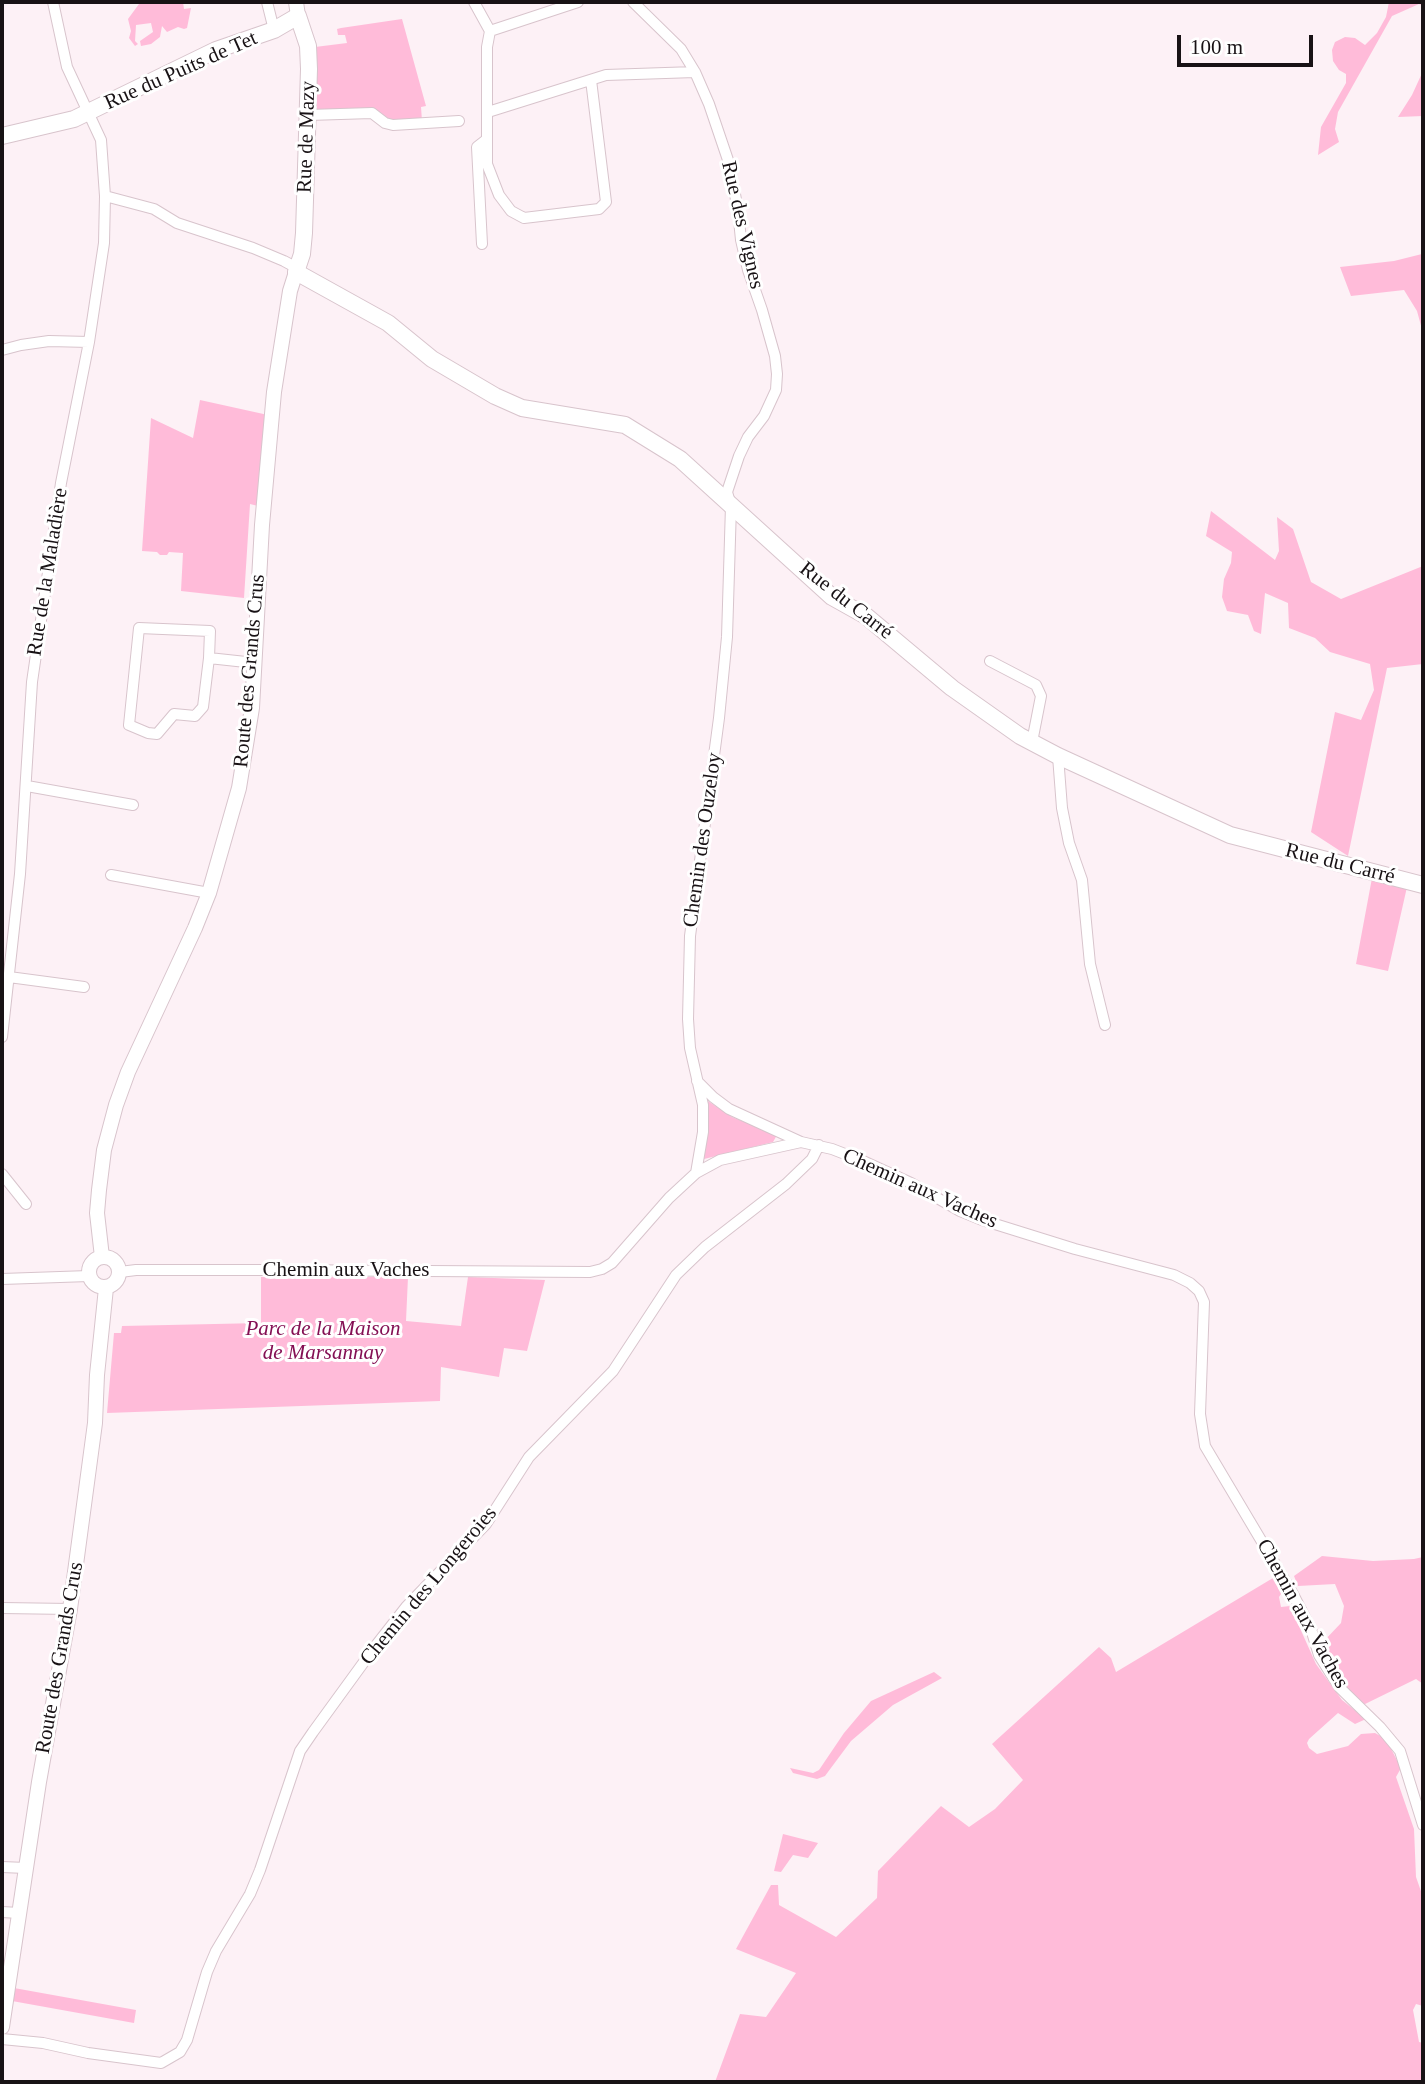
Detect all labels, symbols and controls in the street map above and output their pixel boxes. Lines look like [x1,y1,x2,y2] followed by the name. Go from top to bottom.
[1180,21,1316,65] scale bar
[101,26,261,116] street label: Rue du Puits de Tet
[1190,35,1243,59] text: 100 m
[292,81,322,193] street label: Rue de Mazy
[715,159,769,291] street label: Rue des Vignes
[22,486,74,658] street label: Rue de la Maladière
[794,557,898,645] street label: Rue du Carré
[229,573,271,769] street label: Route des Grands Crus
[678,751,728,929] street label: Chemin des Ouzeloy
[1283,838,1397,890] street label: Rue du Carré
[839,1144,1001,1234] street label: Chemin aux Vaches
[263,1257,429,1283] street label: Chemin aux Vaches
[246,1316,400,1366] park label: Parc de la Maison de Marsannay
[355,1502,503,1670] street label: Chemin des Longeroies
[1251,1535,1353,1693] street label: Chemin aux Vaches
[31,1560,89,1756] street label: Route des Grands Crus

